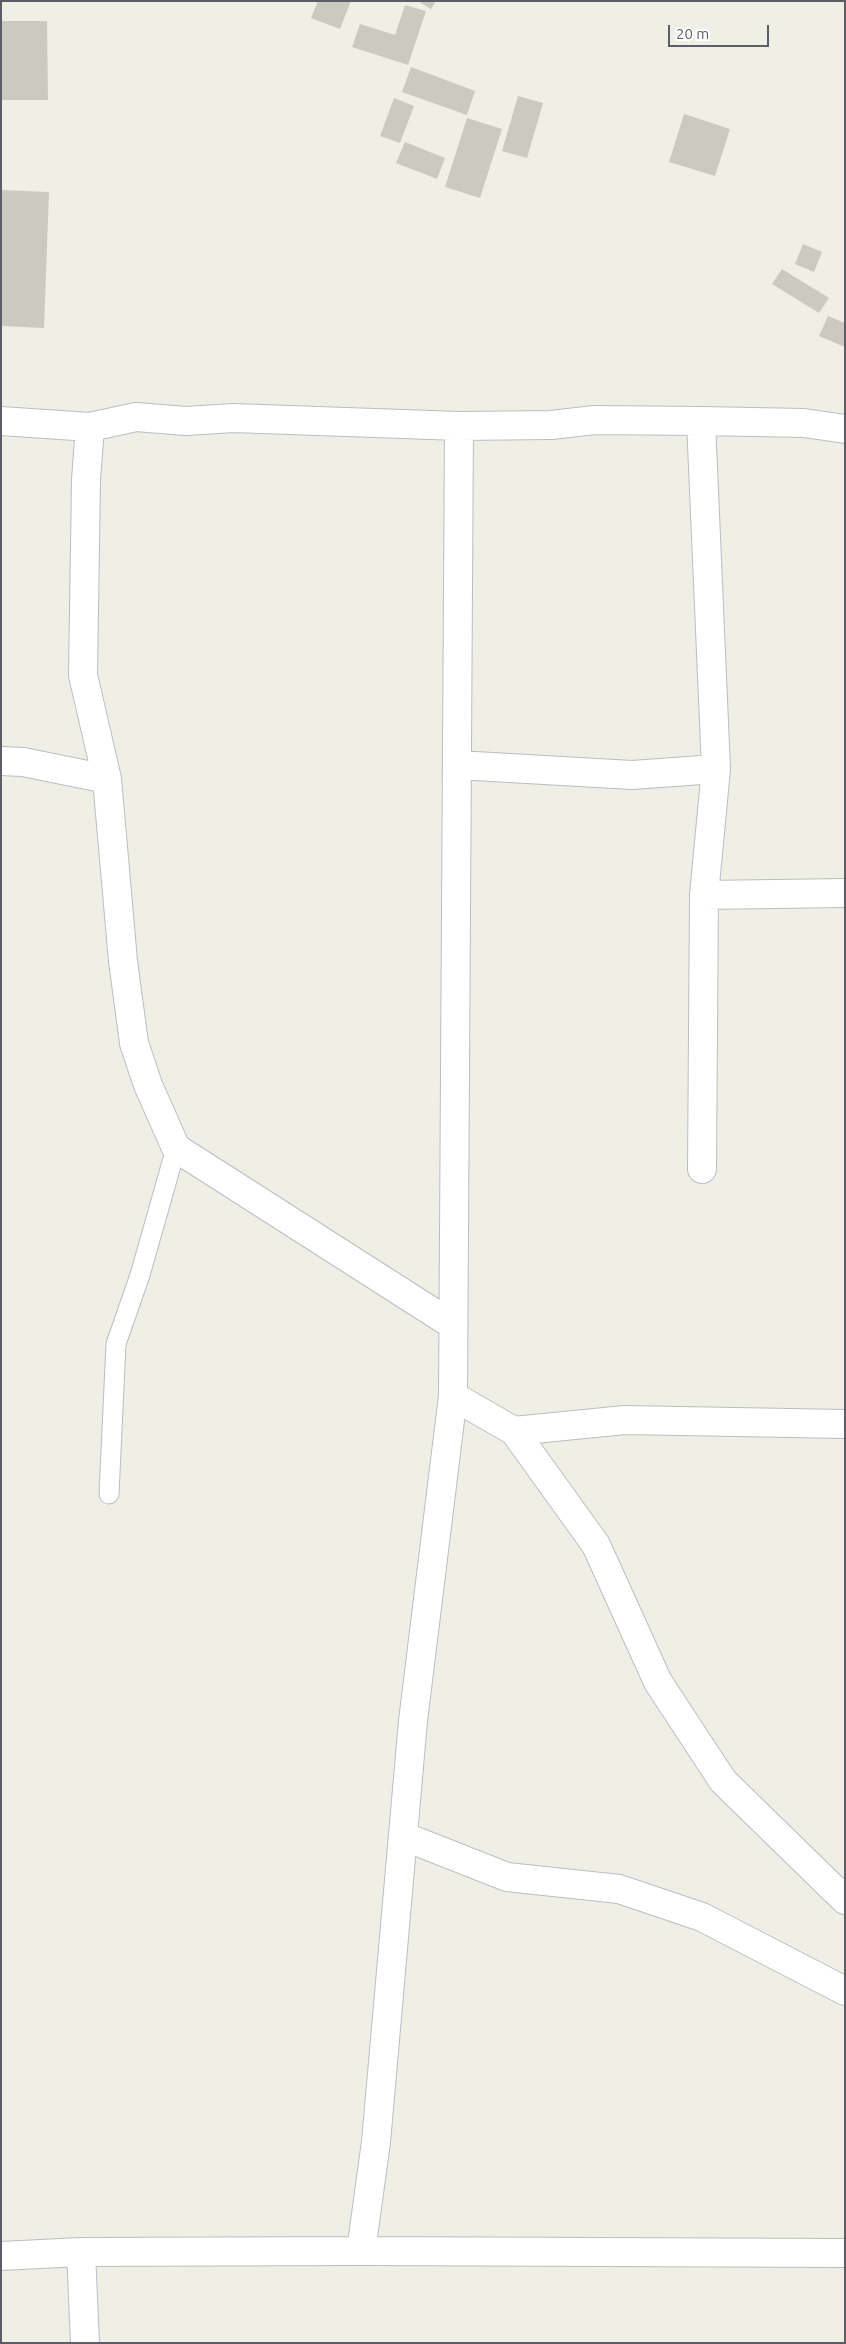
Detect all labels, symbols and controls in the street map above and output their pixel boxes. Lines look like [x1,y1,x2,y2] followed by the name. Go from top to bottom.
[671,15,772,47] scale bar
[676,25,709,42] text: 20 m

